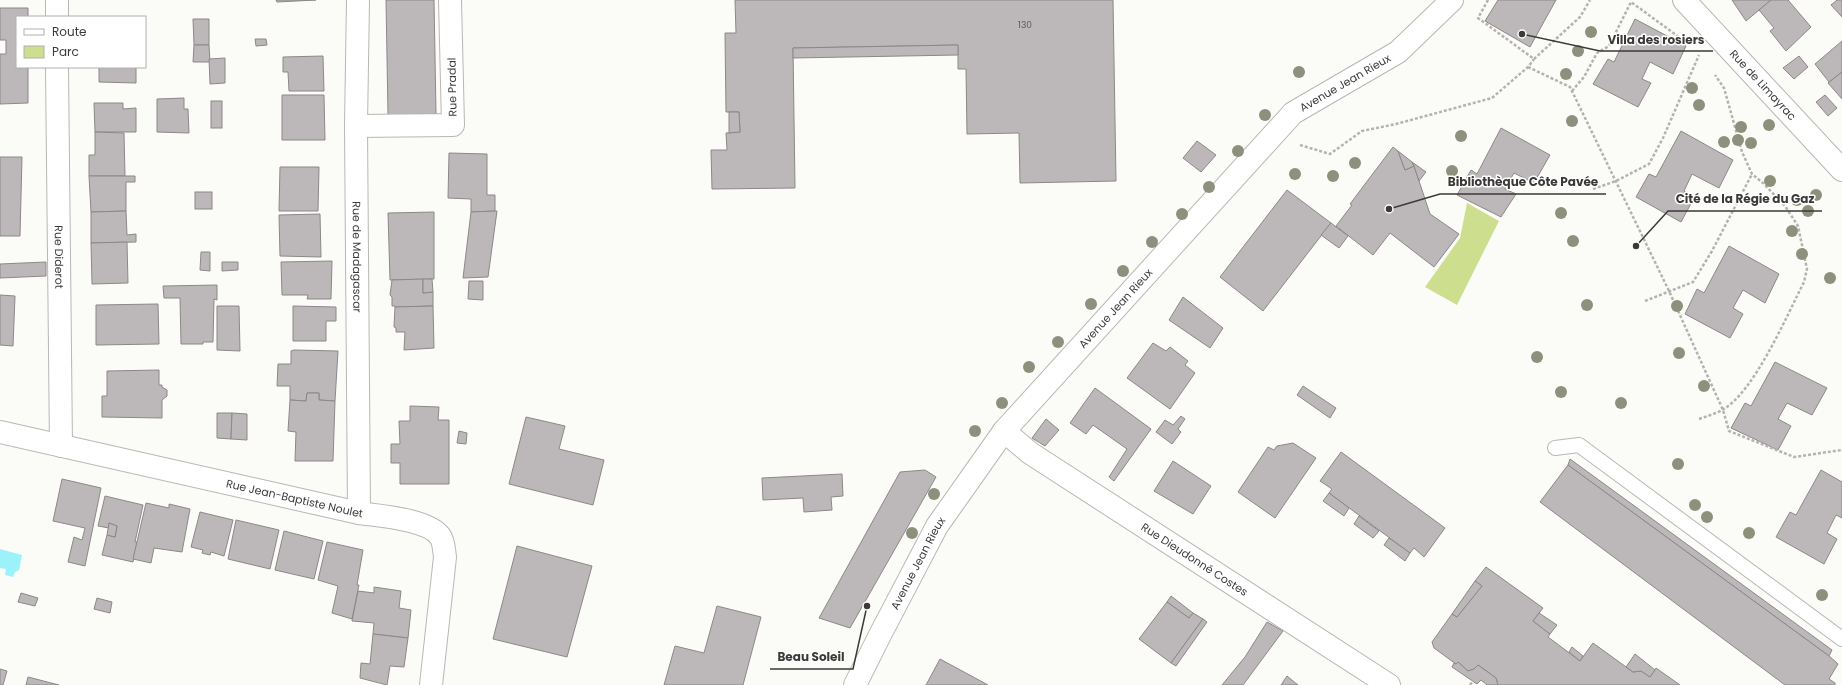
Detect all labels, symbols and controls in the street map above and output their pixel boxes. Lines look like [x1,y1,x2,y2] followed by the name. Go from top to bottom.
[16,16,146,68] legend
[1018,19,1032,31] house number: 130
[52,23,86,40] text: Route
[1600,27,1713,51] callout: Villa des rosiers
[1607,31,1705,48] text: Villa des rosiers
[52,43,79,60] text: Parc
[1726,46,1800,124] street label: Rue de Limayrac
[1296,50,1394,116] street label: Avenue Jean Rieux
[443,57,461,117] street label: Rue Pradal
[1440,170,1606,194] callout: Bibliothèque Côte Pavée
[1448,173,1599,190] text: Bibliothèque Côte Pavée
[1668,187,1822,211] callout: Cité de la Régie du Gaz
[1676,190,1814,207] text: Cité de la Régie du Gaz
[349,201,365,313] street label: Rue de Madagascar
[51,225,67,289] street label: Rue Diderot
[1075,264,1157,352] street label: Avenue Jean Rieux
[225,475,364,521] street label: Rue Jean-Baptiste Noulet
[887,513,949,612] street label: Avenue Jean Rieux
[1138,519,1251,600] street label: Rue Dieudonné Costes
[770,645,853,669] callout: Beau Soleil
[777,648,845,665] text: Beau Soleil

